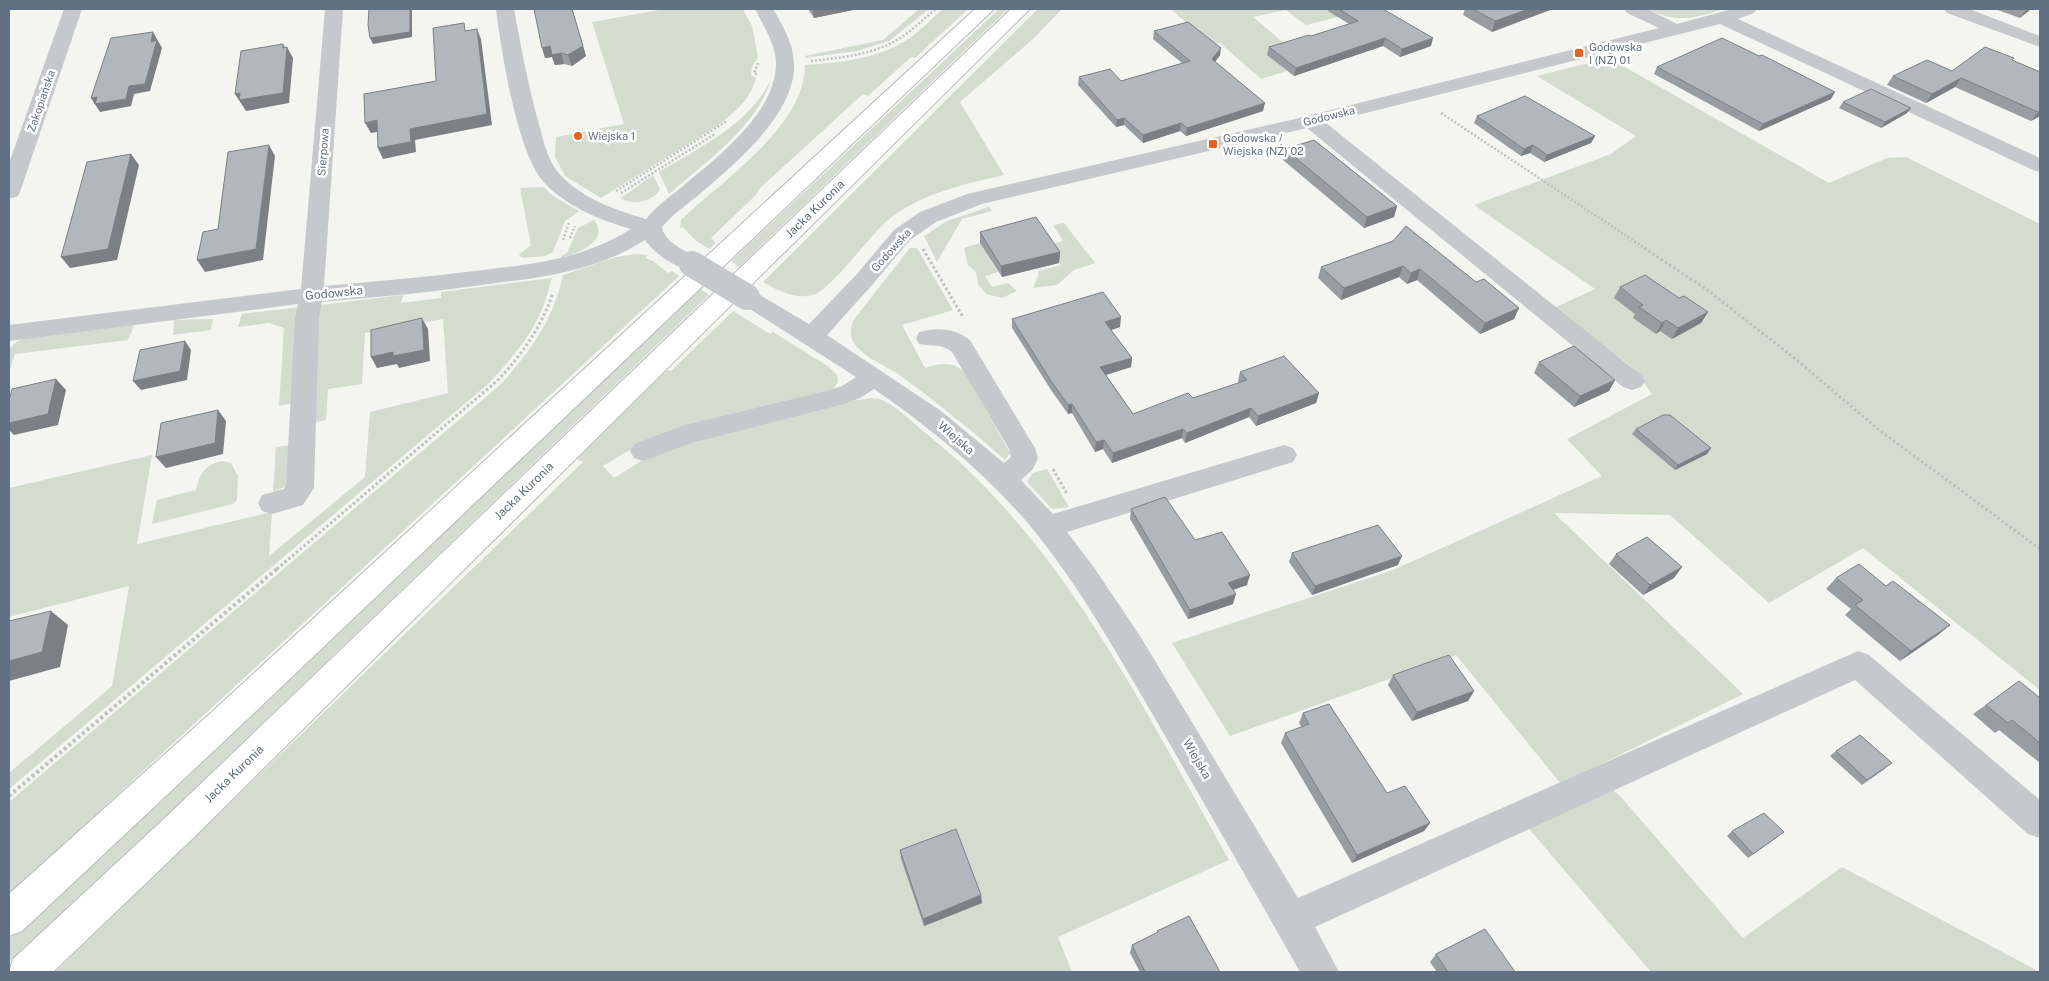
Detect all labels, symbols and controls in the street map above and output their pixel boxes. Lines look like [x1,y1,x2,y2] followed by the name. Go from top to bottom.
[1589,41,1642,66] place label: Godowska I (NŻ) 01
[1573,47,1585,59] marker: Godowska I (NŻ) 01
[25,68,57,134] street label: Zakopiańska
[1302,104,1356,128] street label: Godowska
[315,128,331,176] street label: Sierpowa
[572,130,584,142] marker: Wiejska 1
[588,130,635,142] place label: Wiejska 1
[1223,132,1304,157] place label: Godowska / Wiejska (NŻ) 02
[1207,138,1219,150] marker: Godowska / Wiejska (NŻ) 02
[783,177,847,241] street label: Jacka Kuronia
[869,226,913,274] street label: Godowska
[304,283,364,303] street label: Godowska
[935,418,977,458] street label: Wiejska
[492,459,556,523] street label: Jacka Kuronia
[1180,737,1214,781] street label: Wiejska
[202,742,266,806] street label: Jacka Kuronia

